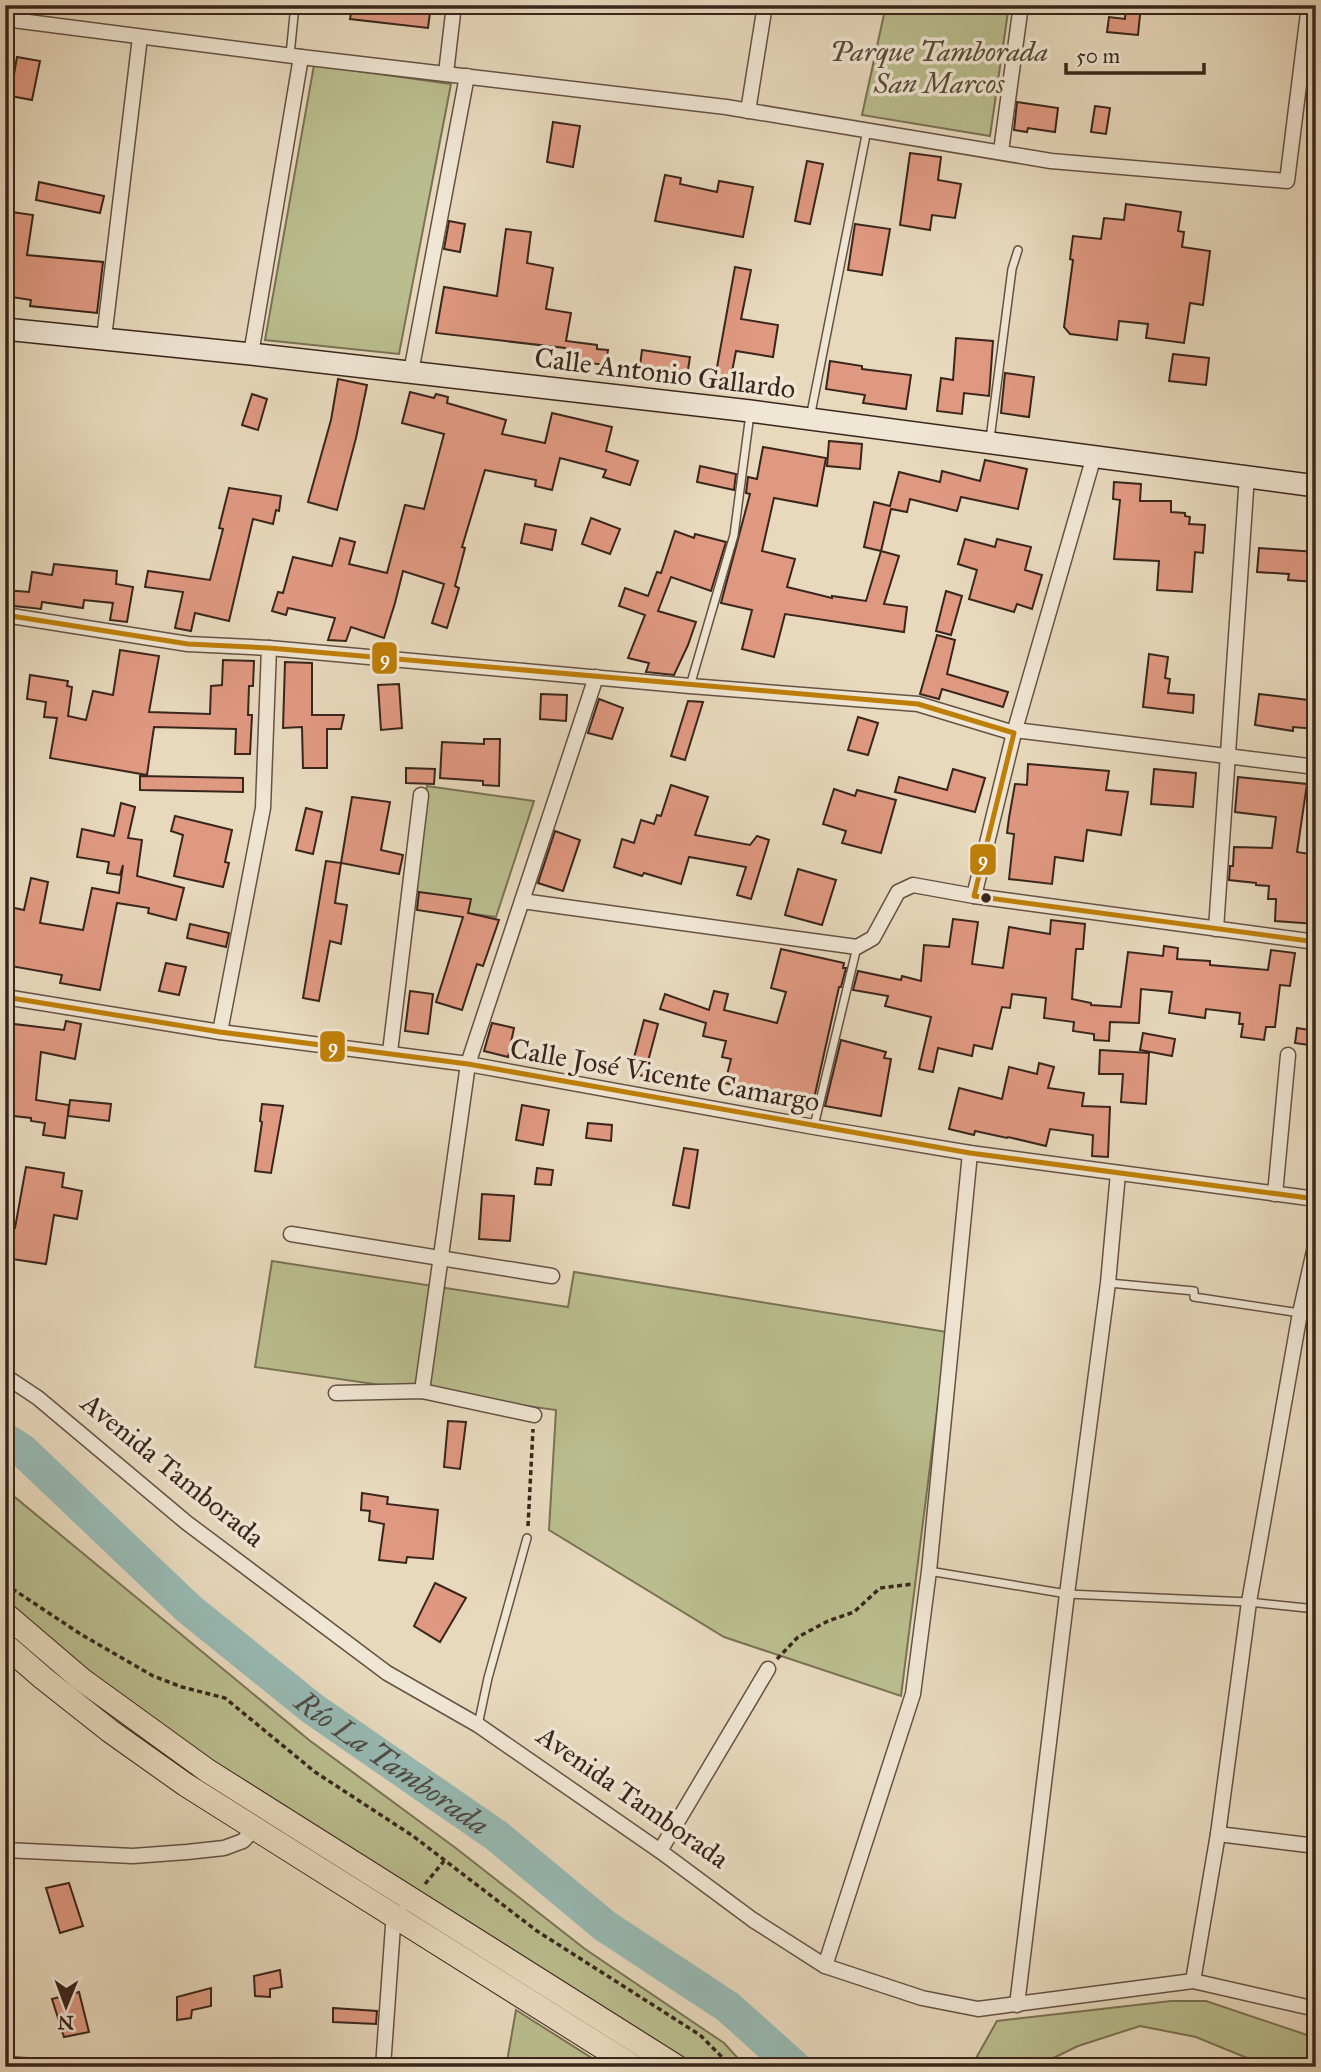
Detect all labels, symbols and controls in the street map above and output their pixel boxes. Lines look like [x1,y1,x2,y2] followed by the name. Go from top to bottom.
[1066,32,1204,76] scale bar
[830,34,1048,101] park label: Parque Tamborada San Marcos
[1076,43,1121,69] text: 50 m
[532,340,798,406] street label: Calle Antonio Gallardo
[371,641,398,675] line badge: 9
[380,647,390,671] text: 9
[969,843,997,876] line badge: 9
[978,848,988,872] text: 9
[979,891,993,905] unlabelled marker
[319,1030,346,1063] line badge: 9
[507,1031,823,1119] street label: Calle José Vicente Camargo
[328,1035,338,1059] text: 9
[73,1385,272,1555] street label: Avenida Tamborada
[287,1683,496,1843] water label: Río La Tamborada
[530,1717,736,1876] street label: Avenida Tamborada
[32,1970,102,2040] north arrow
[57,2011,74,2034] text: N

